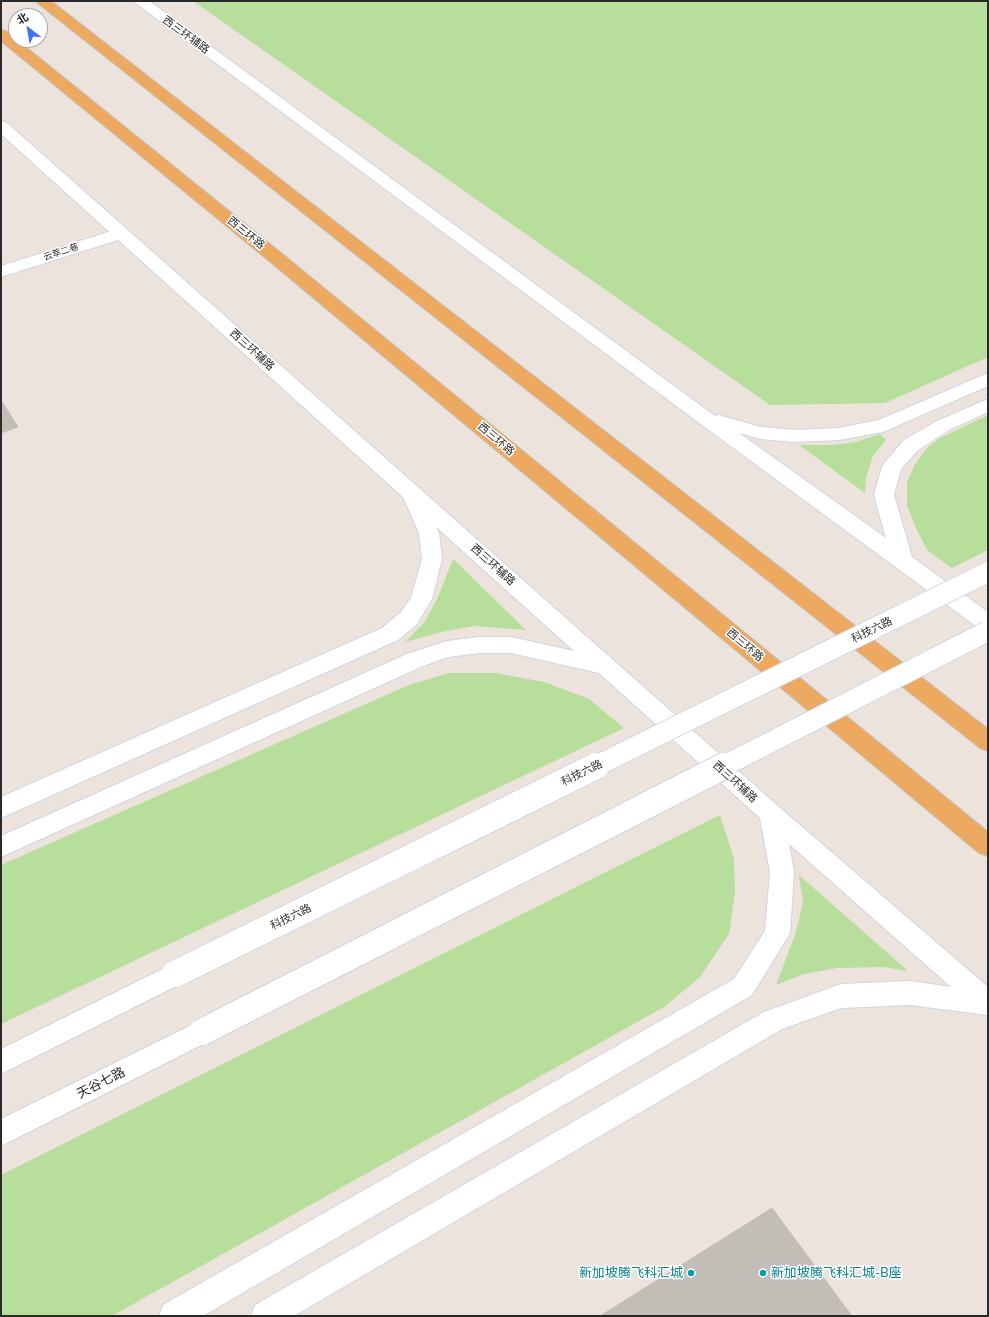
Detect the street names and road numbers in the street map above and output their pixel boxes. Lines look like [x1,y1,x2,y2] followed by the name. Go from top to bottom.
[160,13,212,57] street label: 西三环辅路
[225,214,267,252] street label: 西三环路
[42,241,80,263] street label: 云萃二巷
[227,327,277,373] street label: 西三环辅路
[475,420,517,458] street label: 西三环路
[468,542,518,588] street label: 西三环辅路
[849,614,895,646] street label: 科技六路
[724,626,766,664] street label: 西三环路
[559,757,605,789] street label: 科技六路
[710,759,760,805] street label: 西三环辅路
[268,901,314,933] street label: 科技六路
[74,1064,128,1102] street label: 天谷七路

